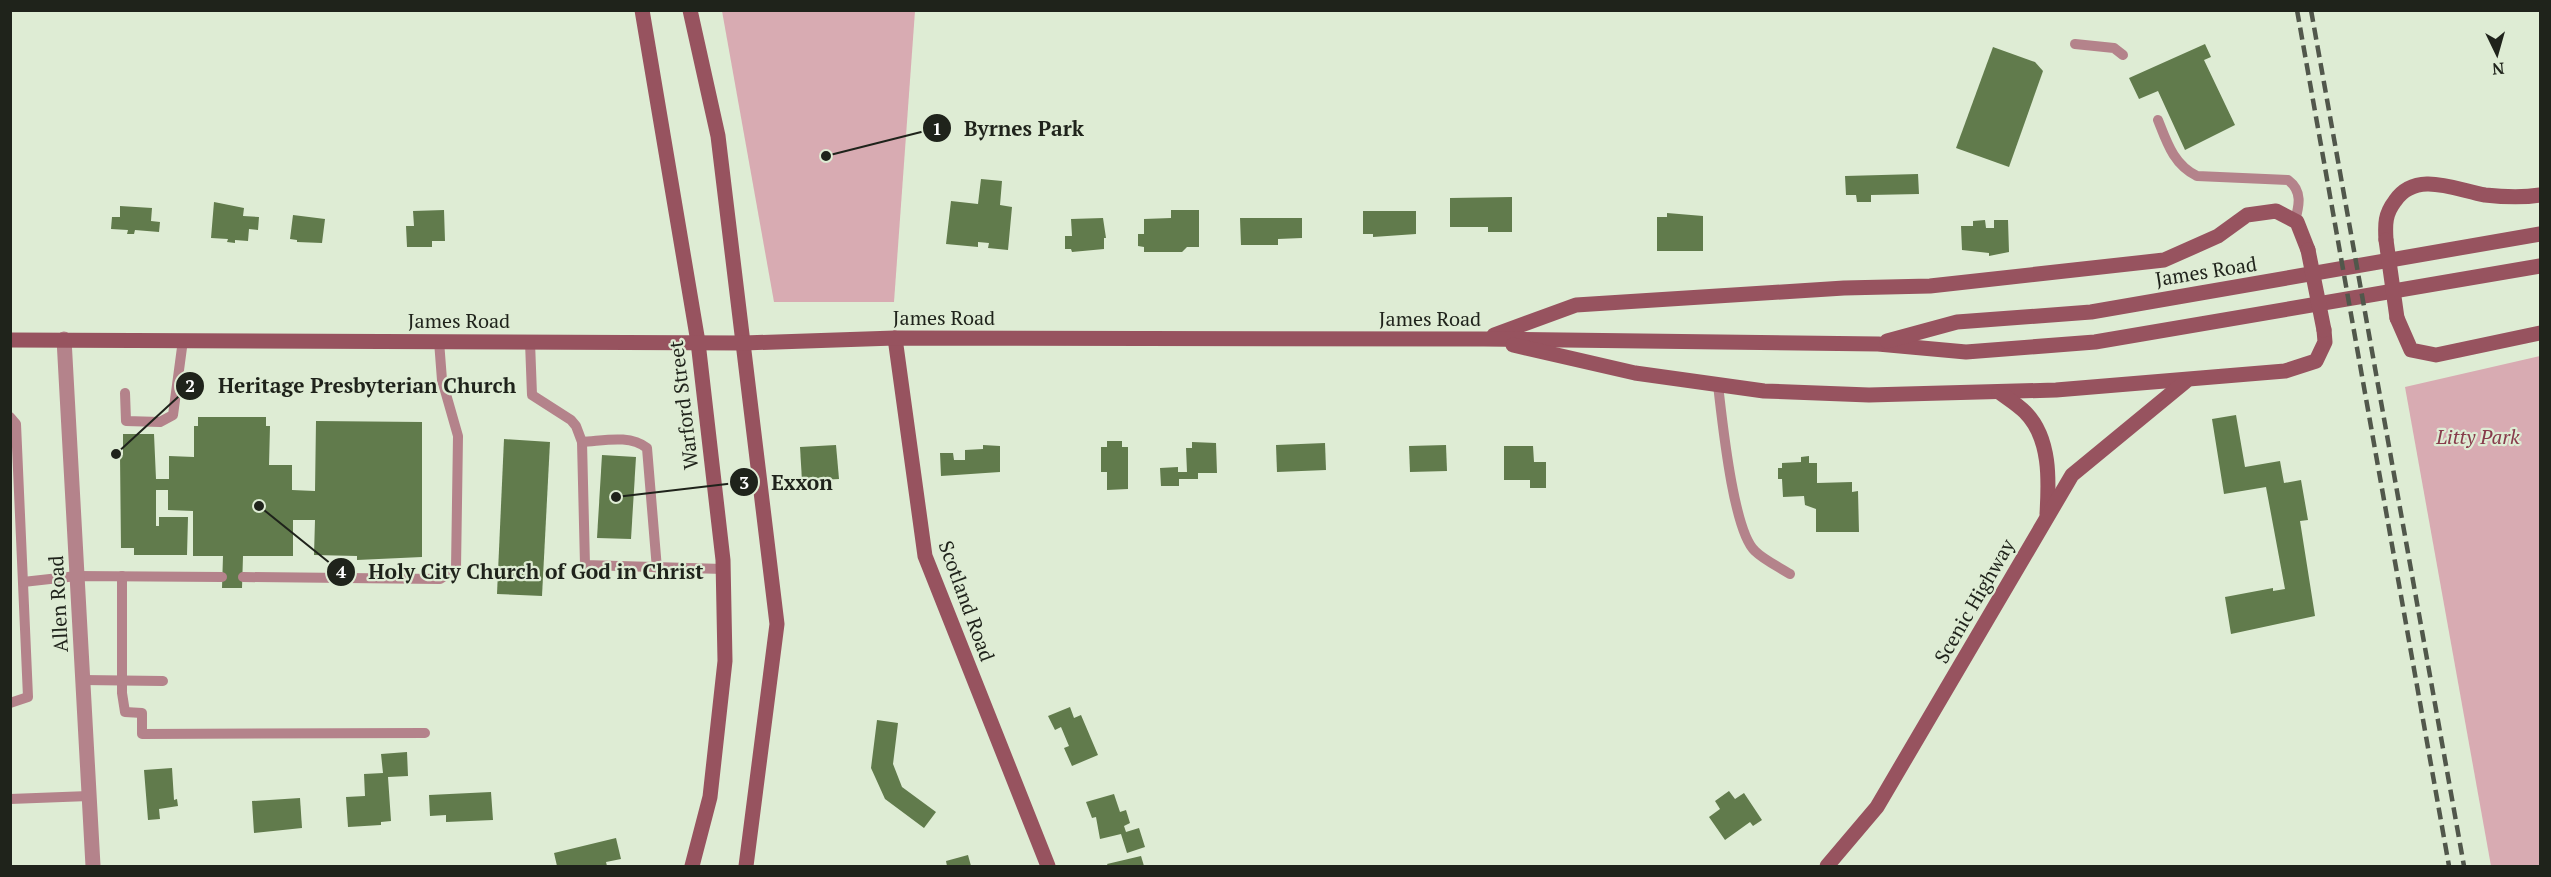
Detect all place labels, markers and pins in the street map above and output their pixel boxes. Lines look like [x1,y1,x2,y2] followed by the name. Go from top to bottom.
[922,109,1096,148] callout: Byrnes Park
[175,366,528,405] callout: Heritage Presbyterian Church
[729,463,845,502] callout: Exxon
[326,552,716,591] callout: Holy City Church of God in Christ

